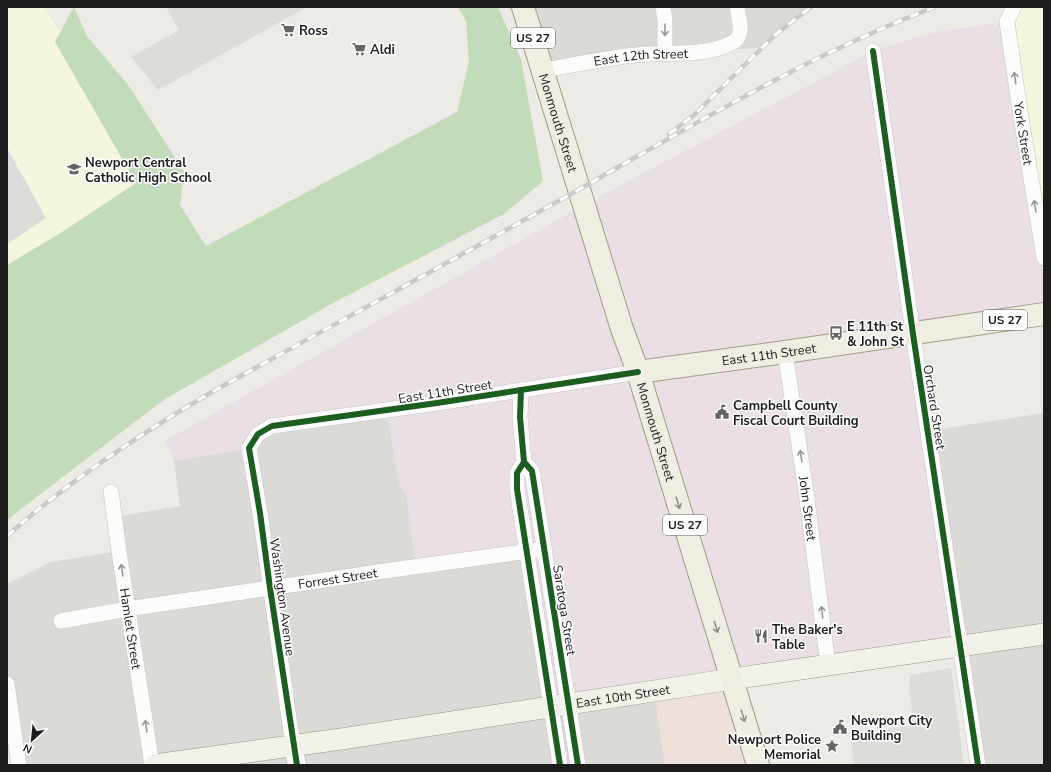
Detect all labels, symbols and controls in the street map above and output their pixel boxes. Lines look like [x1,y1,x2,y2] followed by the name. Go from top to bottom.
[280,22,296,38] supermarket icon: Ross
[299,22,328,40] place label: Ross
[661,23,669,36] one-way arrow
[511,28,555,48] road number: US 27
[351,41,367,57] supermarket icon: Aldi
[370,41,395,59] place label: Aldi
[592,45,689,71] street label: East 12th Street
[534,71,581,175] street label: Monmouth Street
[1011,72,1019,85] one-way arrow
[1009,99,1037,167] street label: York Street
[85,154,212,187] place label: Newport Central Catholic High School
[66,161,82,177] school or university icon: Newport Central Catholic High School
[1031,200,1039,213] one-way arrow
[983,310,1027,330] road number: US 27
[847,318,905,351] place label: E 11th St & John St
[828,325,844,341] bus stop icon: E 11th St & John St
[721,340,818,371] street label: East 11th Street
[918,363,950,451] street label: Orchard Street
[397,376,494,408] street label: East 11th Street
[632,380,679,484] street label: Monmouth Street
[733,397,859,430] place label: Campbell County Fiscal Court Building
[714,404,730,420] public building icon: Campbell County Fiscal Court Building
[797,449,805,462] one-way arrow
[794,474,820,542] street label: John Street
[675,496,682,509] one-way arrow
[663,515,707,535] road number: US 27
[265,537,299,657] street label: Washington Avenue
[118,564,126,577] one-way arrow
[297,564,379,594] street label: Forrest Street
[548,564,580,657] street label: Saratoga Street
[115,587,145,671] street label: Hamlet Street
[818,606,826,619] one-way arrow
[713,621,720,634] one-way arrow
[772,621,843,654] place label: The Baker's Table
[753,628,769,644] restaurant icon: The Baker's Table
[575,681,672,713] street label: East 10th Street
[740,709,747,722] one-way arrow
[851,712,932,745] place label: Newport City Building
[832,719,848,735] public building icon: Newport City Building
[12,720,52,760] north arrow
[142,720,150,733] one-way arrow
[728,731,822,764] place label: Newport Police Memorial
[824,738,840,754] place icon: Newport Police Memorial
[21,740,35,757] text: N

